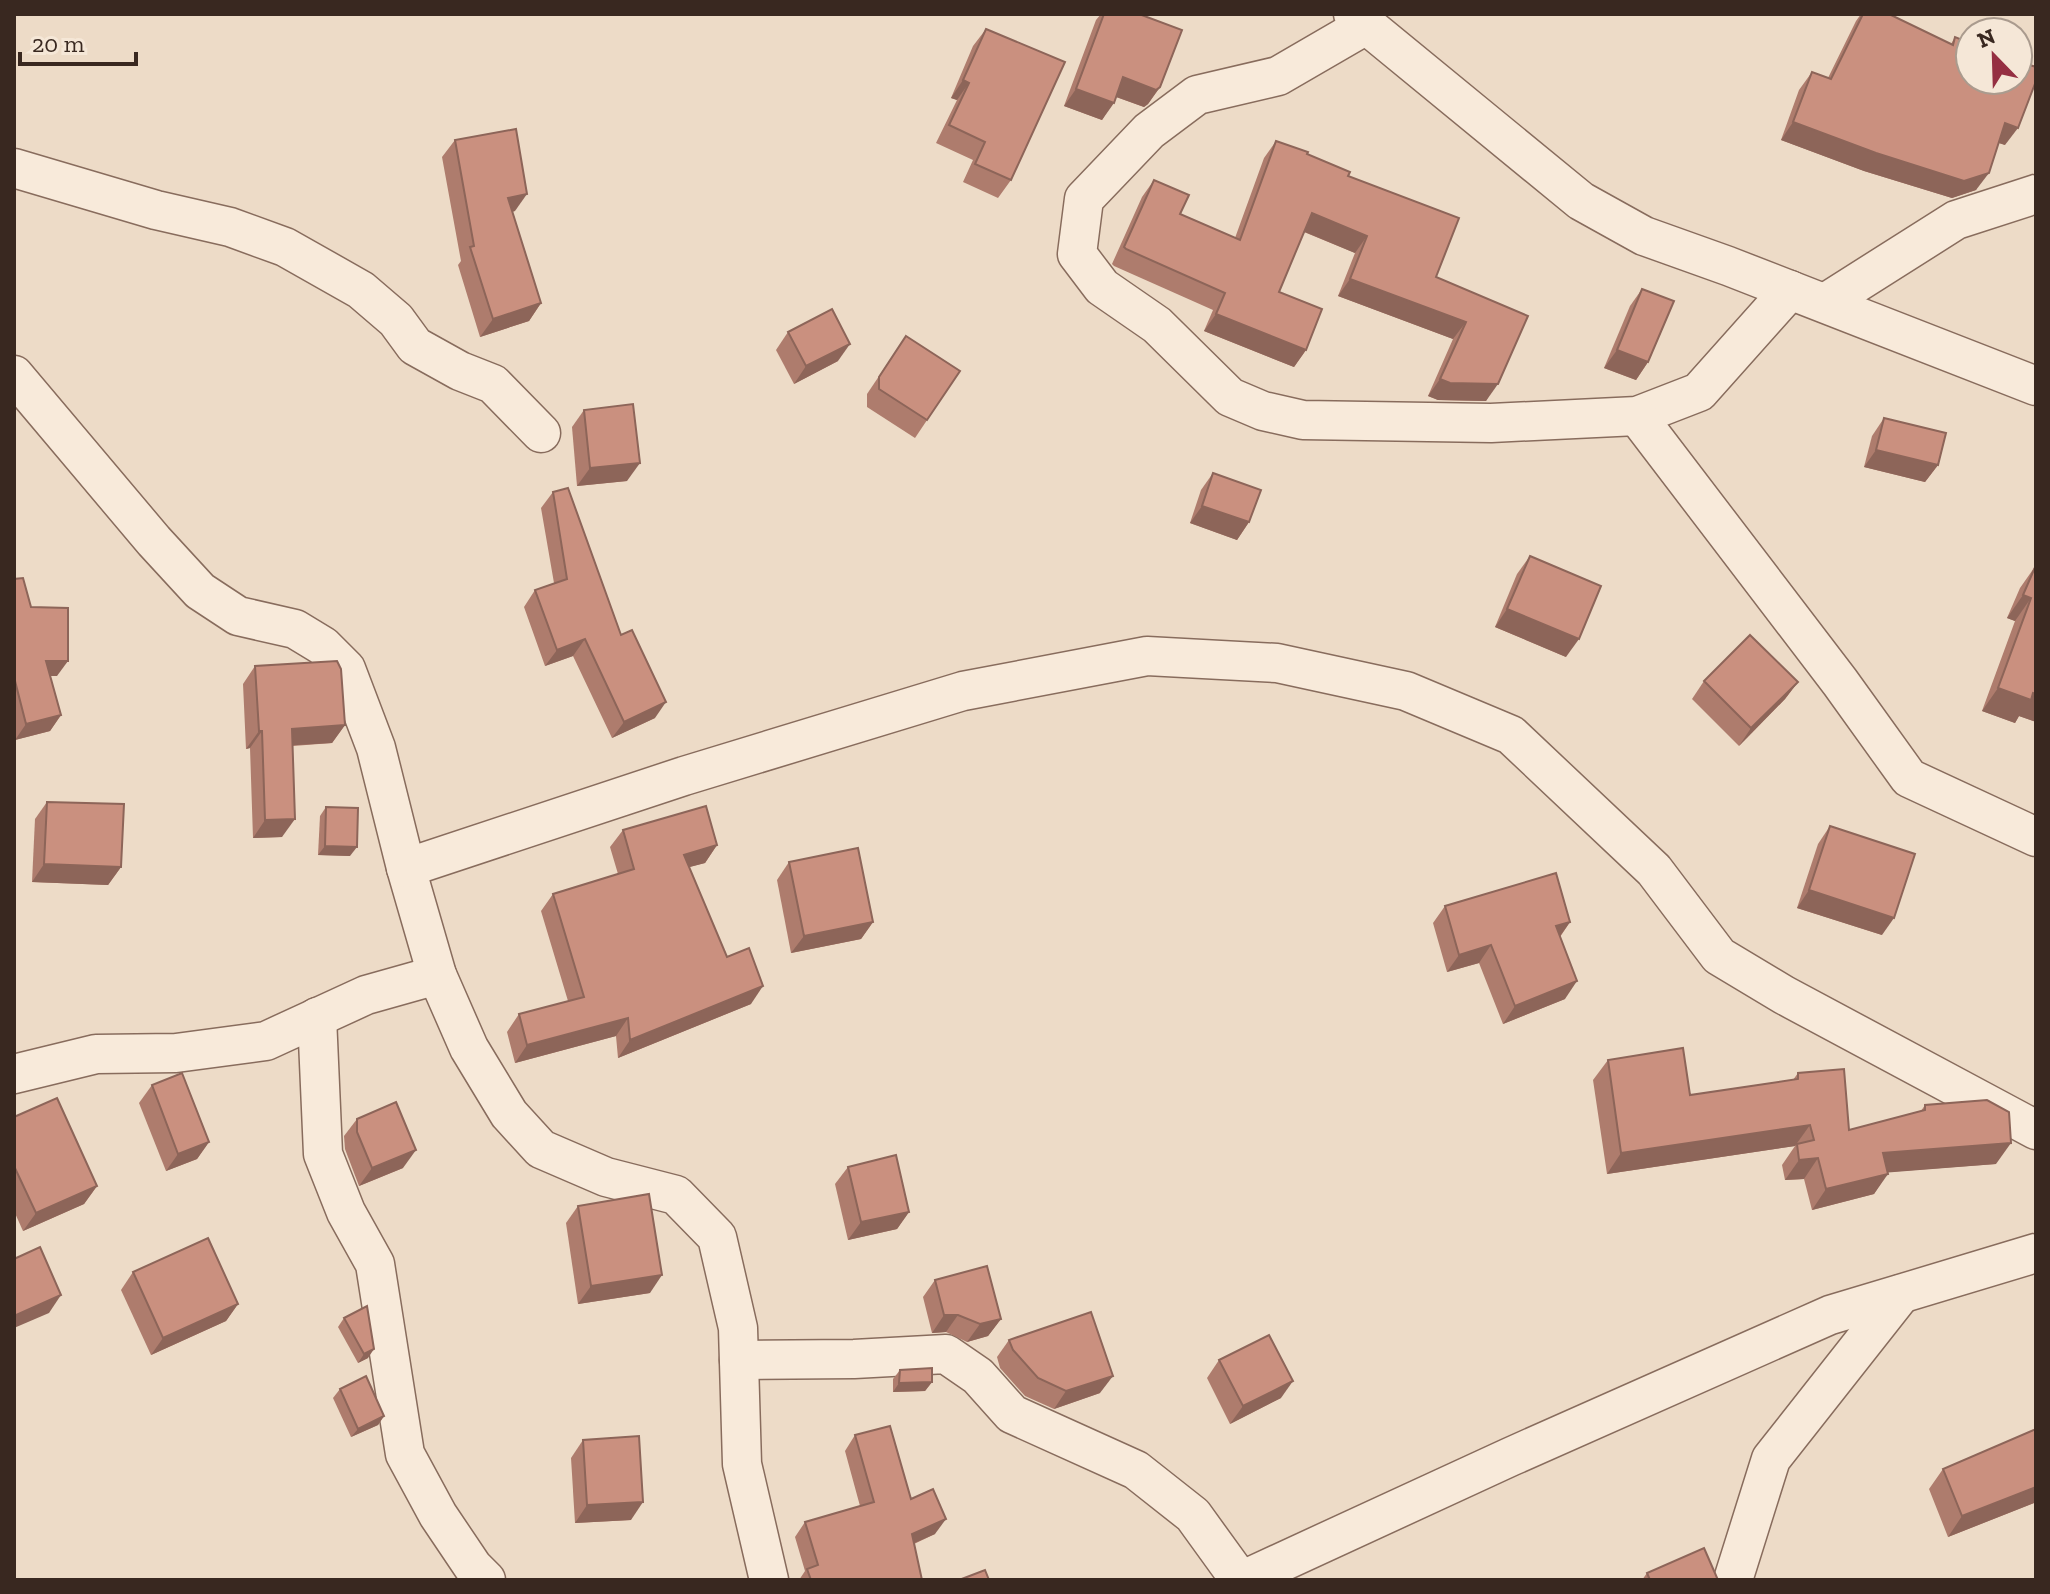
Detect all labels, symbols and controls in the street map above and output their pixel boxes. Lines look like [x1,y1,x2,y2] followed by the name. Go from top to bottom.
[20,16,136,66] scale bar
[1954,16,2034,96] north arrow
[1973,22,2000,54] text: N
[32,29,85,58] text: 20 m

